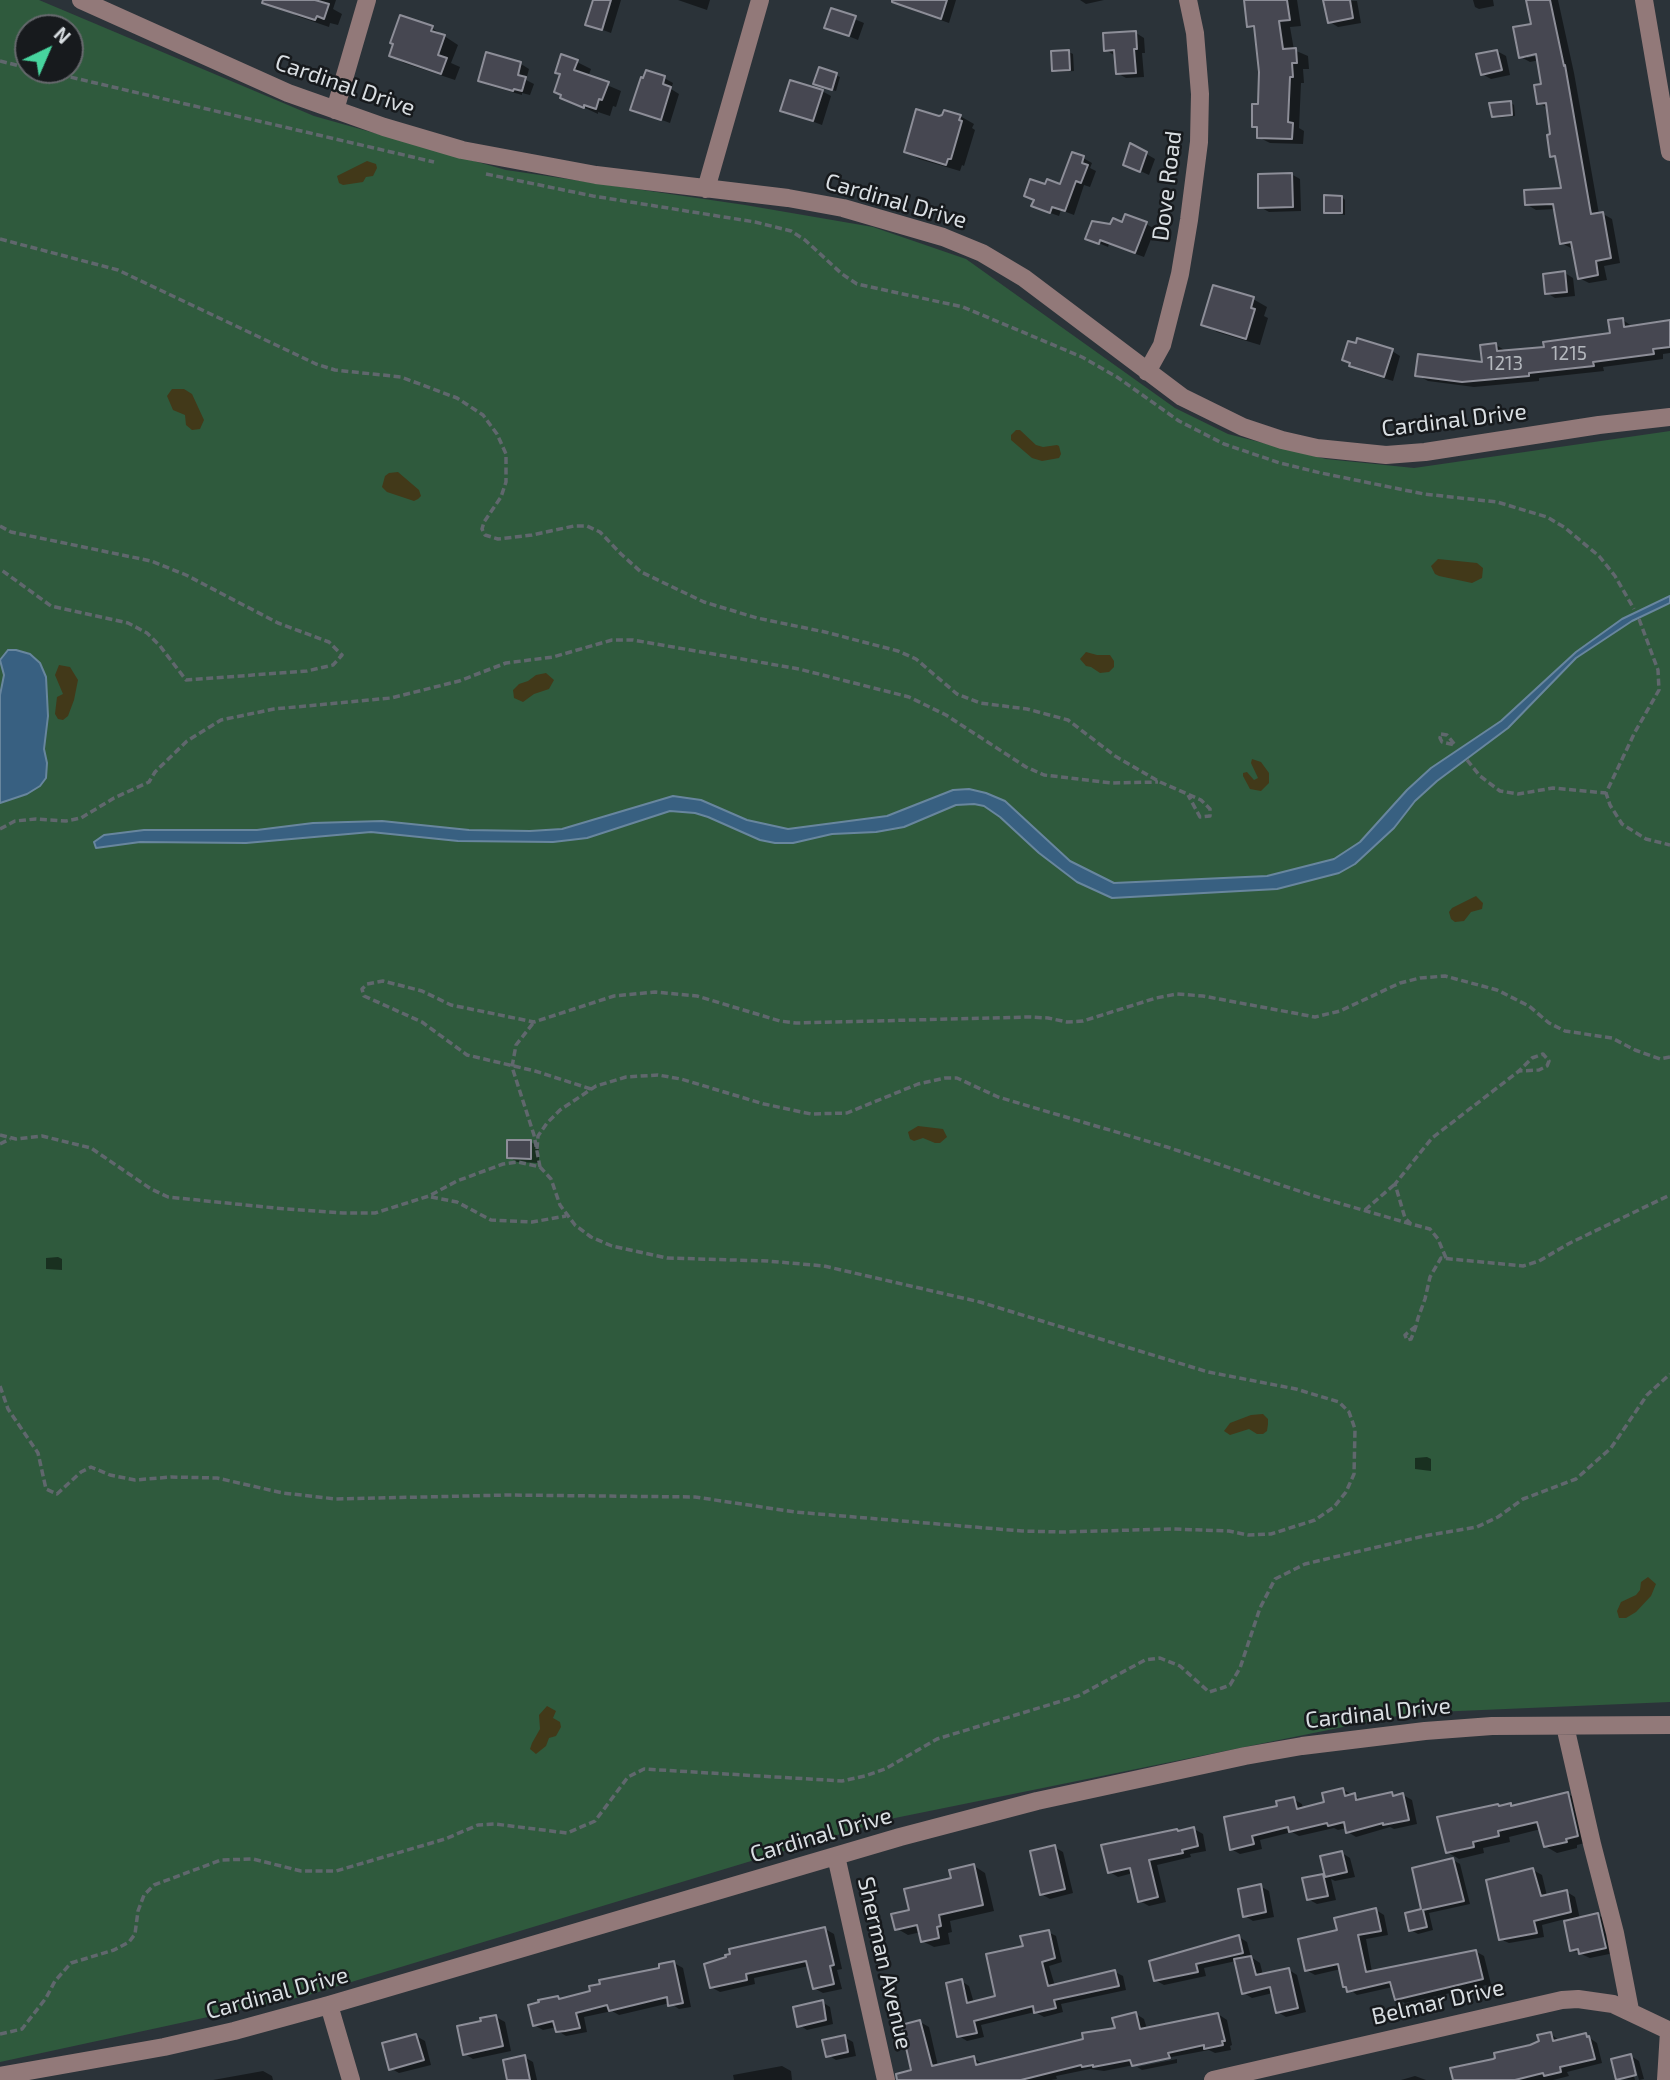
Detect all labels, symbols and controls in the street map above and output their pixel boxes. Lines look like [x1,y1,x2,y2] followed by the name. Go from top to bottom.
[14,14,84,84] north arrow
[50,22,75,48] text: N
[271,48,419,122] street label: Cardinal Drive
[1147,129,1187,243] street label: Dove Road
[822,168,970,234] street label: Cardinal Drive
[1551,343,1587,365] house number: 1215
[1487,353,1523,375] house number: 1213
[1380,397,1528,443] street label: Cardinal Drive
[1304,1692,1452,1734] street label: Cardinal Drive
[747,1802,895,1868] street label: Cardinal Drive
[852,1874,918,2052] street label: Sherman Avenue
[203,1961,351,2025] street label: Cardinal Drive
[1369,1973,1507,2031] street label: Belmar Drive

